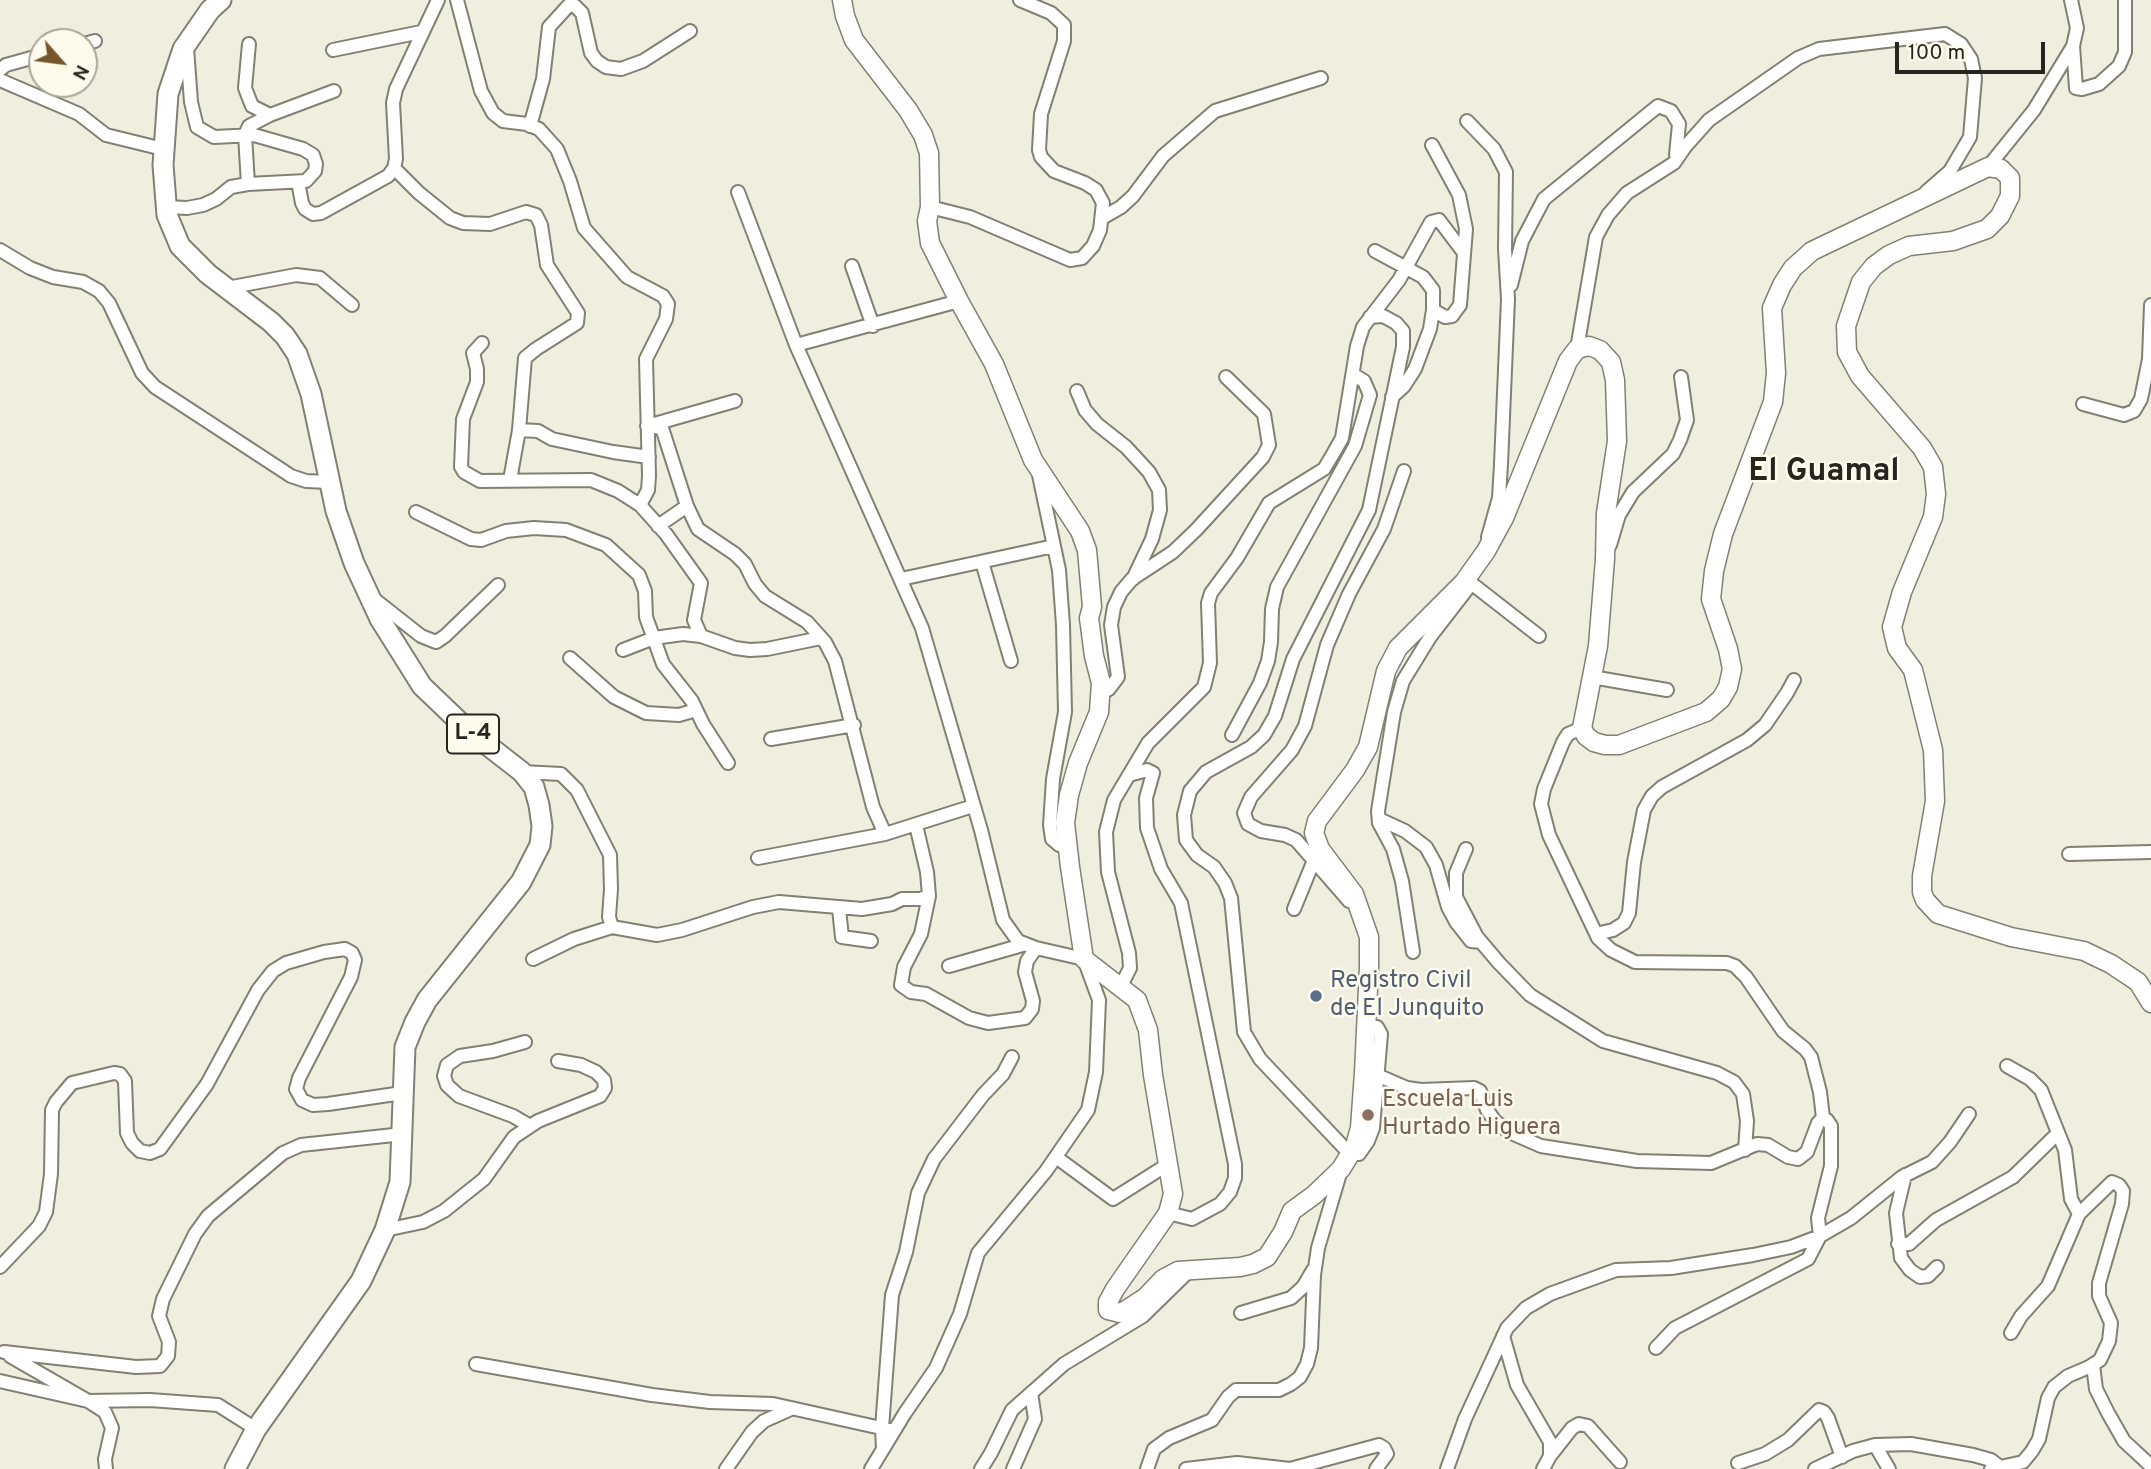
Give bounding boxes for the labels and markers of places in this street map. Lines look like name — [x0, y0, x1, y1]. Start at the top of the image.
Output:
place label: Registro Civil de El Junquito — [1330, 968, 1484, 1024]
marker: Registro Civil de El Junquito — [1308, 988, 1324, 1004]
place label: Escuela Luis Hurtado Higuera — [1382, 1087, 1561, 1143]
marker: Escuela Luis Hurtado Higuera — [1360, 1107, 1376, 1123]

